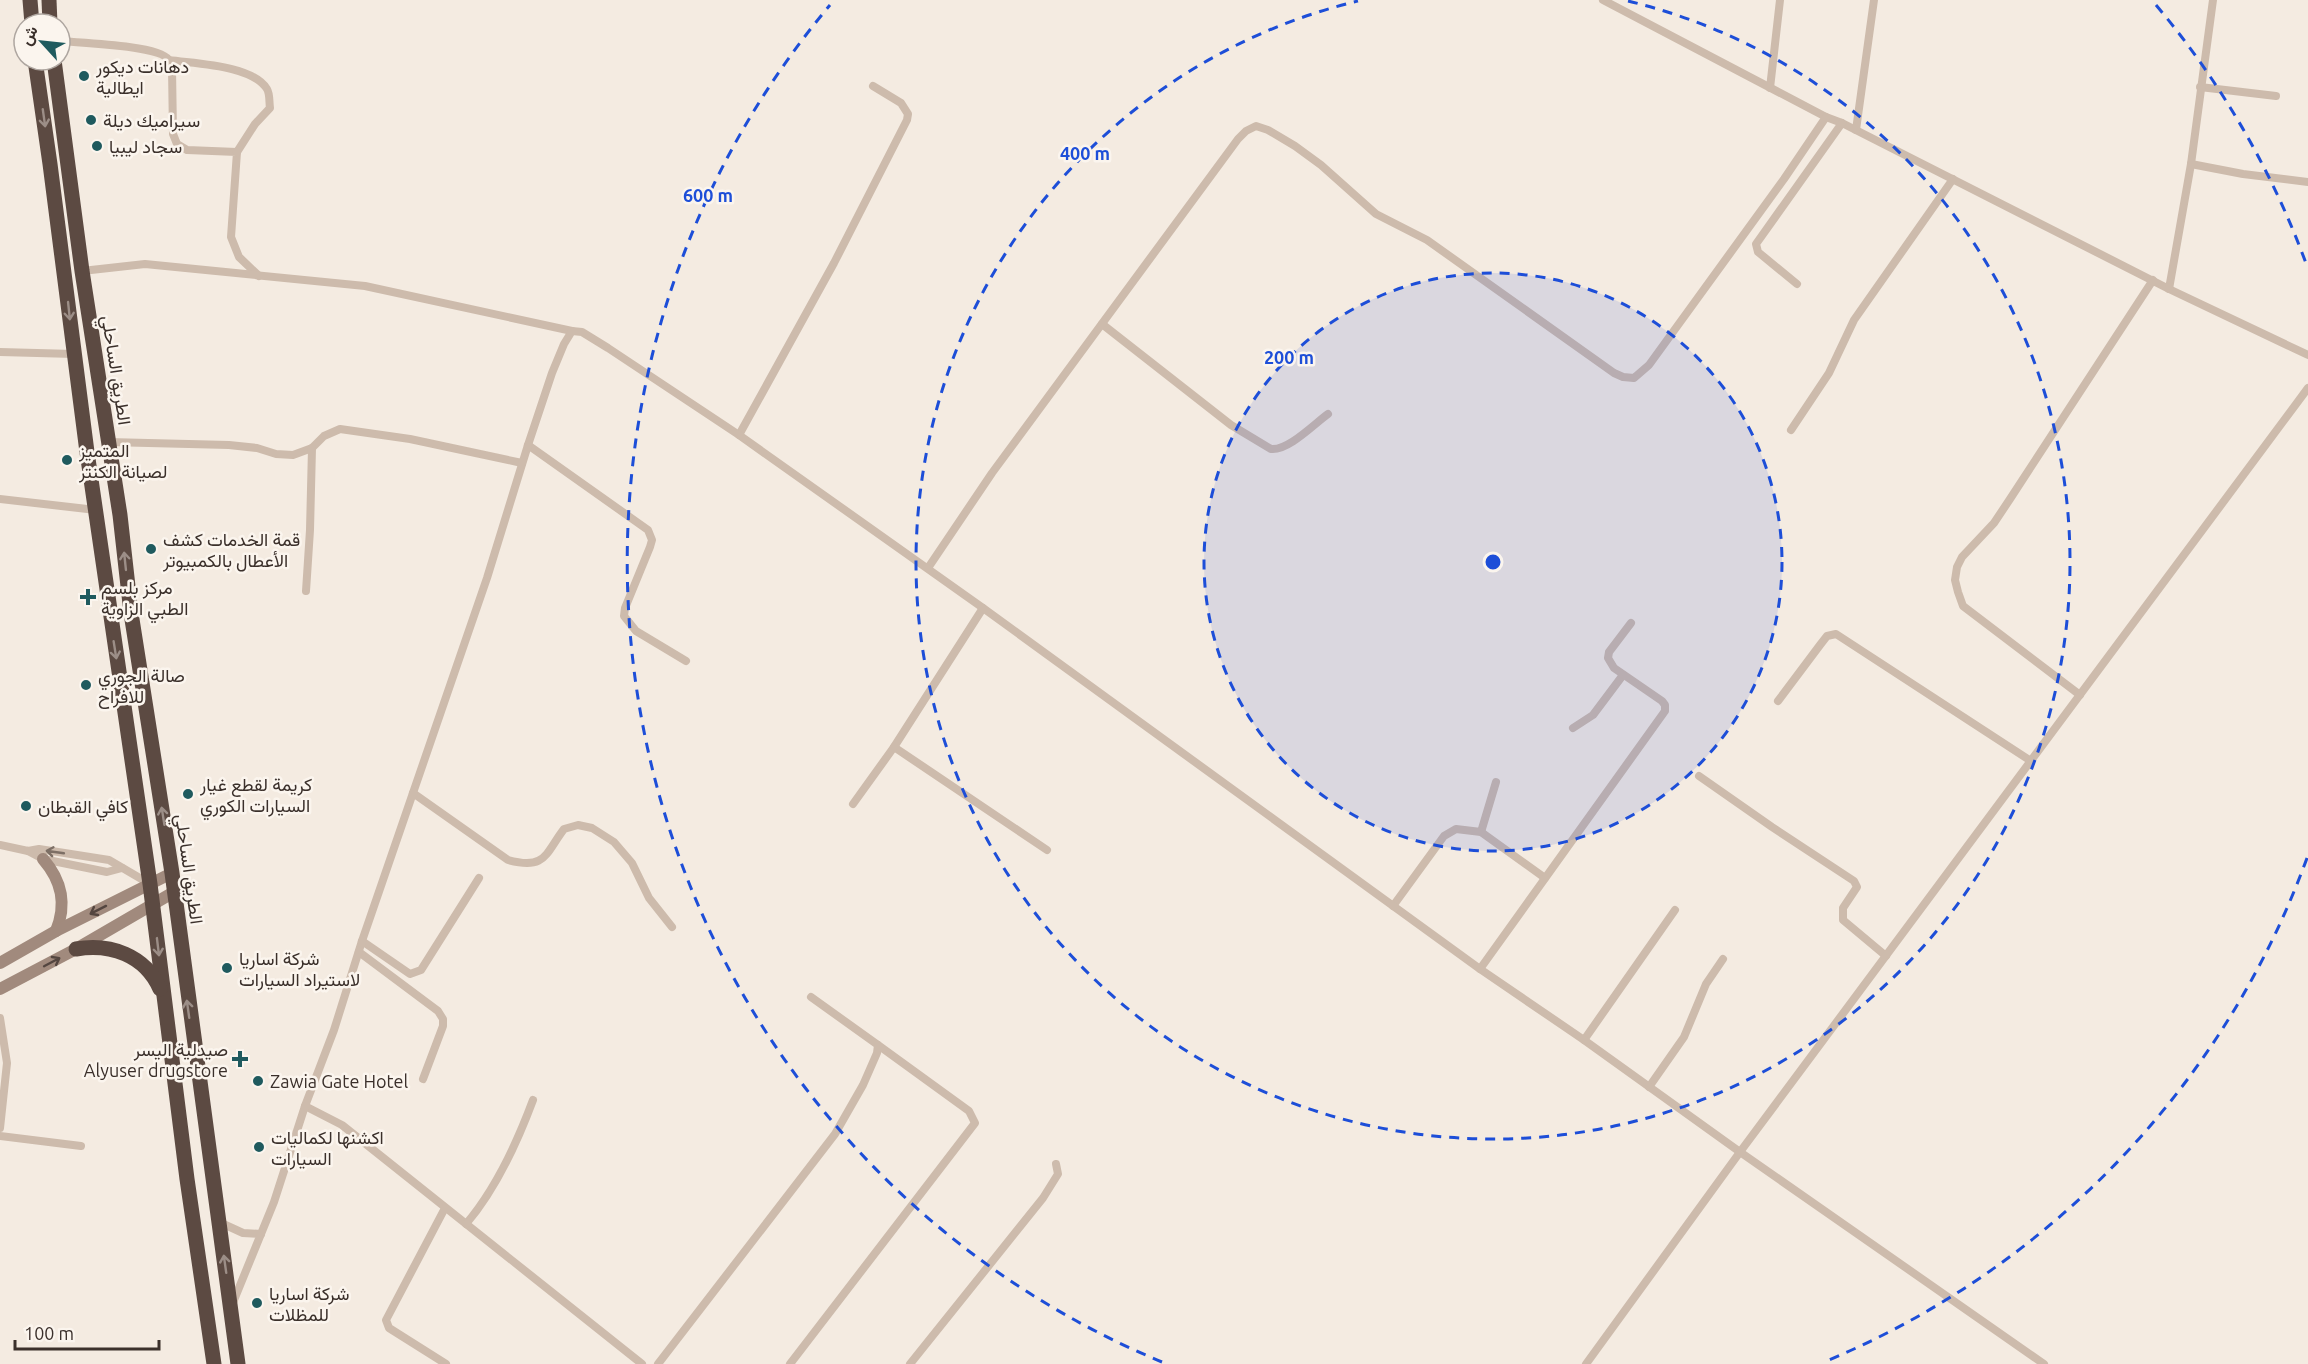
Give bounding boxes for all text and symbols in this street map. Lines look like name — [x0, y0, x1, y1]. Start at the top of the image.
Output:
north arrow — [12, 12, 72, 72]
text: ش — [16, 23, 42, 48]
place label: دهانات ديكور ايطالية — [95, 56, 189, 98]
marker: دهانات ديكور ايطالية — [77, 69, 91, 83]
one-way arrow — [38, 107, 49, 127]
place label: سيراميك ديلة — [103, 110, 200, 132]
marker: سيراميك ديلة — [84, 113, 98, 127]
place label: سجاد ليبيا — [109, 136, 182, 157]
marker: سجاد ليبيا — [90, 139, 104, 153]
text: 400 m — [1060, 143, 1110, 163]
text: 600 m — [683, 185, 733, 205]
one-way arrow — [64, 301, 75, 321]
street label: الطريق الساحلي — [93, 314, 136, 427]
text: 200 m — [1264, 347, 1314, 367]
place label: المتميز لصيانة الكنتر — [78, 440, 168, 483]
marker: المتميز لصيانة الكنتر — [60, 453, 74, 467]
place label: قمة الخدمات كشف الأعطال بالكمبيوتر — [162, 529, 300, 572]
marker: قمة الخدمات كشف الأعطال بالكمبيوتر — [144, 542, 158, 556]
one-way arrow — [119, 551, 130, 571]
centre of rings — [1483, 552, 1503, 572]
place label: مركز بلسم الطبي الزاوية — [101, 577, 188, 624]
marker: مركز بلسم الطبي الزاوية — [79, 588, 97, 606]
one-way arrow — [110, 640, 121, 659]
place label: صالة الجوري للافراح — [98, 665, 185, 709]
marker: صالة الجوري للافراح — [79, 678, 93, 692]
place label: كريمة لقطع غيار السيارات الكوري — [199, 774, 312, 821]
marker: كريمة لقطع غيار السيارات الكوري — [181, 787, 195, 801]
place label: كافي القبطان — [38, 796, 128, 822]
marker: كافي القبطان — [19, 799, 33, 813]
one-way arrow — [157, 806, 168, 826]
street label: الطريق الساحلي — [166, 813, 208, 926]
one-way arrow — [46, 846, 66, 857]
one-way arrow — [90, 904, 107, 916]
one-way arrow — [153, 936, 164, 956]
place label: شركة اساريا لاستيراد السيارات — [239, 948, 360, 991]
one-way arrow — [42, 956, 60, 967]
marker: شركة اساريا لاستيراد السيارات — [220, 961, 234, 975]
one-way arrow — [183, 1000, 194, 1019]
place label: صيدلية اليسر Alyuser drugstore — [84, 1039, 228, 1080]
marker: صيدلية اليسر Alyuser drugstore — [233, 1052, 247, 1066]
place label: Zawia Gate Hotel — [270, 1071, 408, 1091]
marker: Zawia Gate Hotel — [251, 1074, 265, 1088]
place label: اكشنها لكماليات السيارات — [271, 1127, 384, 1170]
marker: اكشنها لكماليات السيارات — [252, 1140, 266, 1154]
one-way arrow — [219, 1255, 230, 1275]
place label: شركة اساريا للمظلات — [269, 1283, 349, 1324]
marker: شركة اساريا للمظلات — [250, 1296, 264, 1310]
scale bar — [15, 1313, 159, 1351]
text: 100 m — [24, 1323, 74, 1343]

